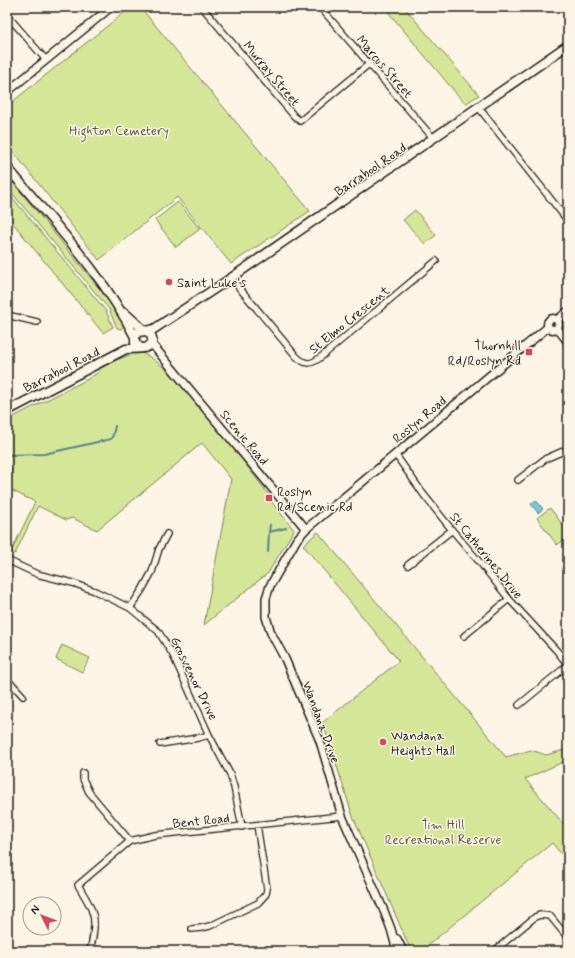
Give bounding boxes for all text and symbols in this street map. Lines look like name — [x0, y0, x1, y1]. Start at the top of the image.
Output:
street label: Marcus Street — [352, 32, 416, 102]
street label: Murray Street — [239, 38, 303, 110]
park label: Highton Cemetery — [69, 123, 169, 142]
street label: Barrabool Road — [331, 140, 410, 201]
place label: Saint Luke's — [177, 275, 246, 292]
marker: Saint Luke's — [164, 277, 174, 287]
street label: St Elmo Crescent — [306, 282, 394, 358]
place label: Thornhill Rd/Roslyn Rd — [448, 338, 521, 370]
street label: Barrabool Road — [21, 344, 103, 397]
marker: Thornhill Rd/Roslyn Rd — [524, 347, 534, 357]
street label: Roslyn Road — [389, 393, 450, 448]
street label: Scenic Road — [216, 407, 272, 469]
place label: Roslyn Rd/Scenic Rd — [277, 484, 352, 516]
marker: Roslyn Rd/Scenic Rd — [264, 493, 274, 503]
street label: St Catherines Drive — [446, 509, 526, 603]
street label: Grosvenor Drive — [166, 634, 221, 723]
street label: Wandana Drive — [298, 679, 343, 766]
place label: Wandana Heights Hall — [391, 728, 455, 760]
marker: Wandana Heights Hall — [378, 737, 388, 747]
street label: Bent Road — [172, 810, 231, 833]
park label: Tim Hill Recreational Reserve — [385, 817, 501, 849]
north arrow — [22, 896, 62, 936]
text: N — [28, 903, 43, 917]

